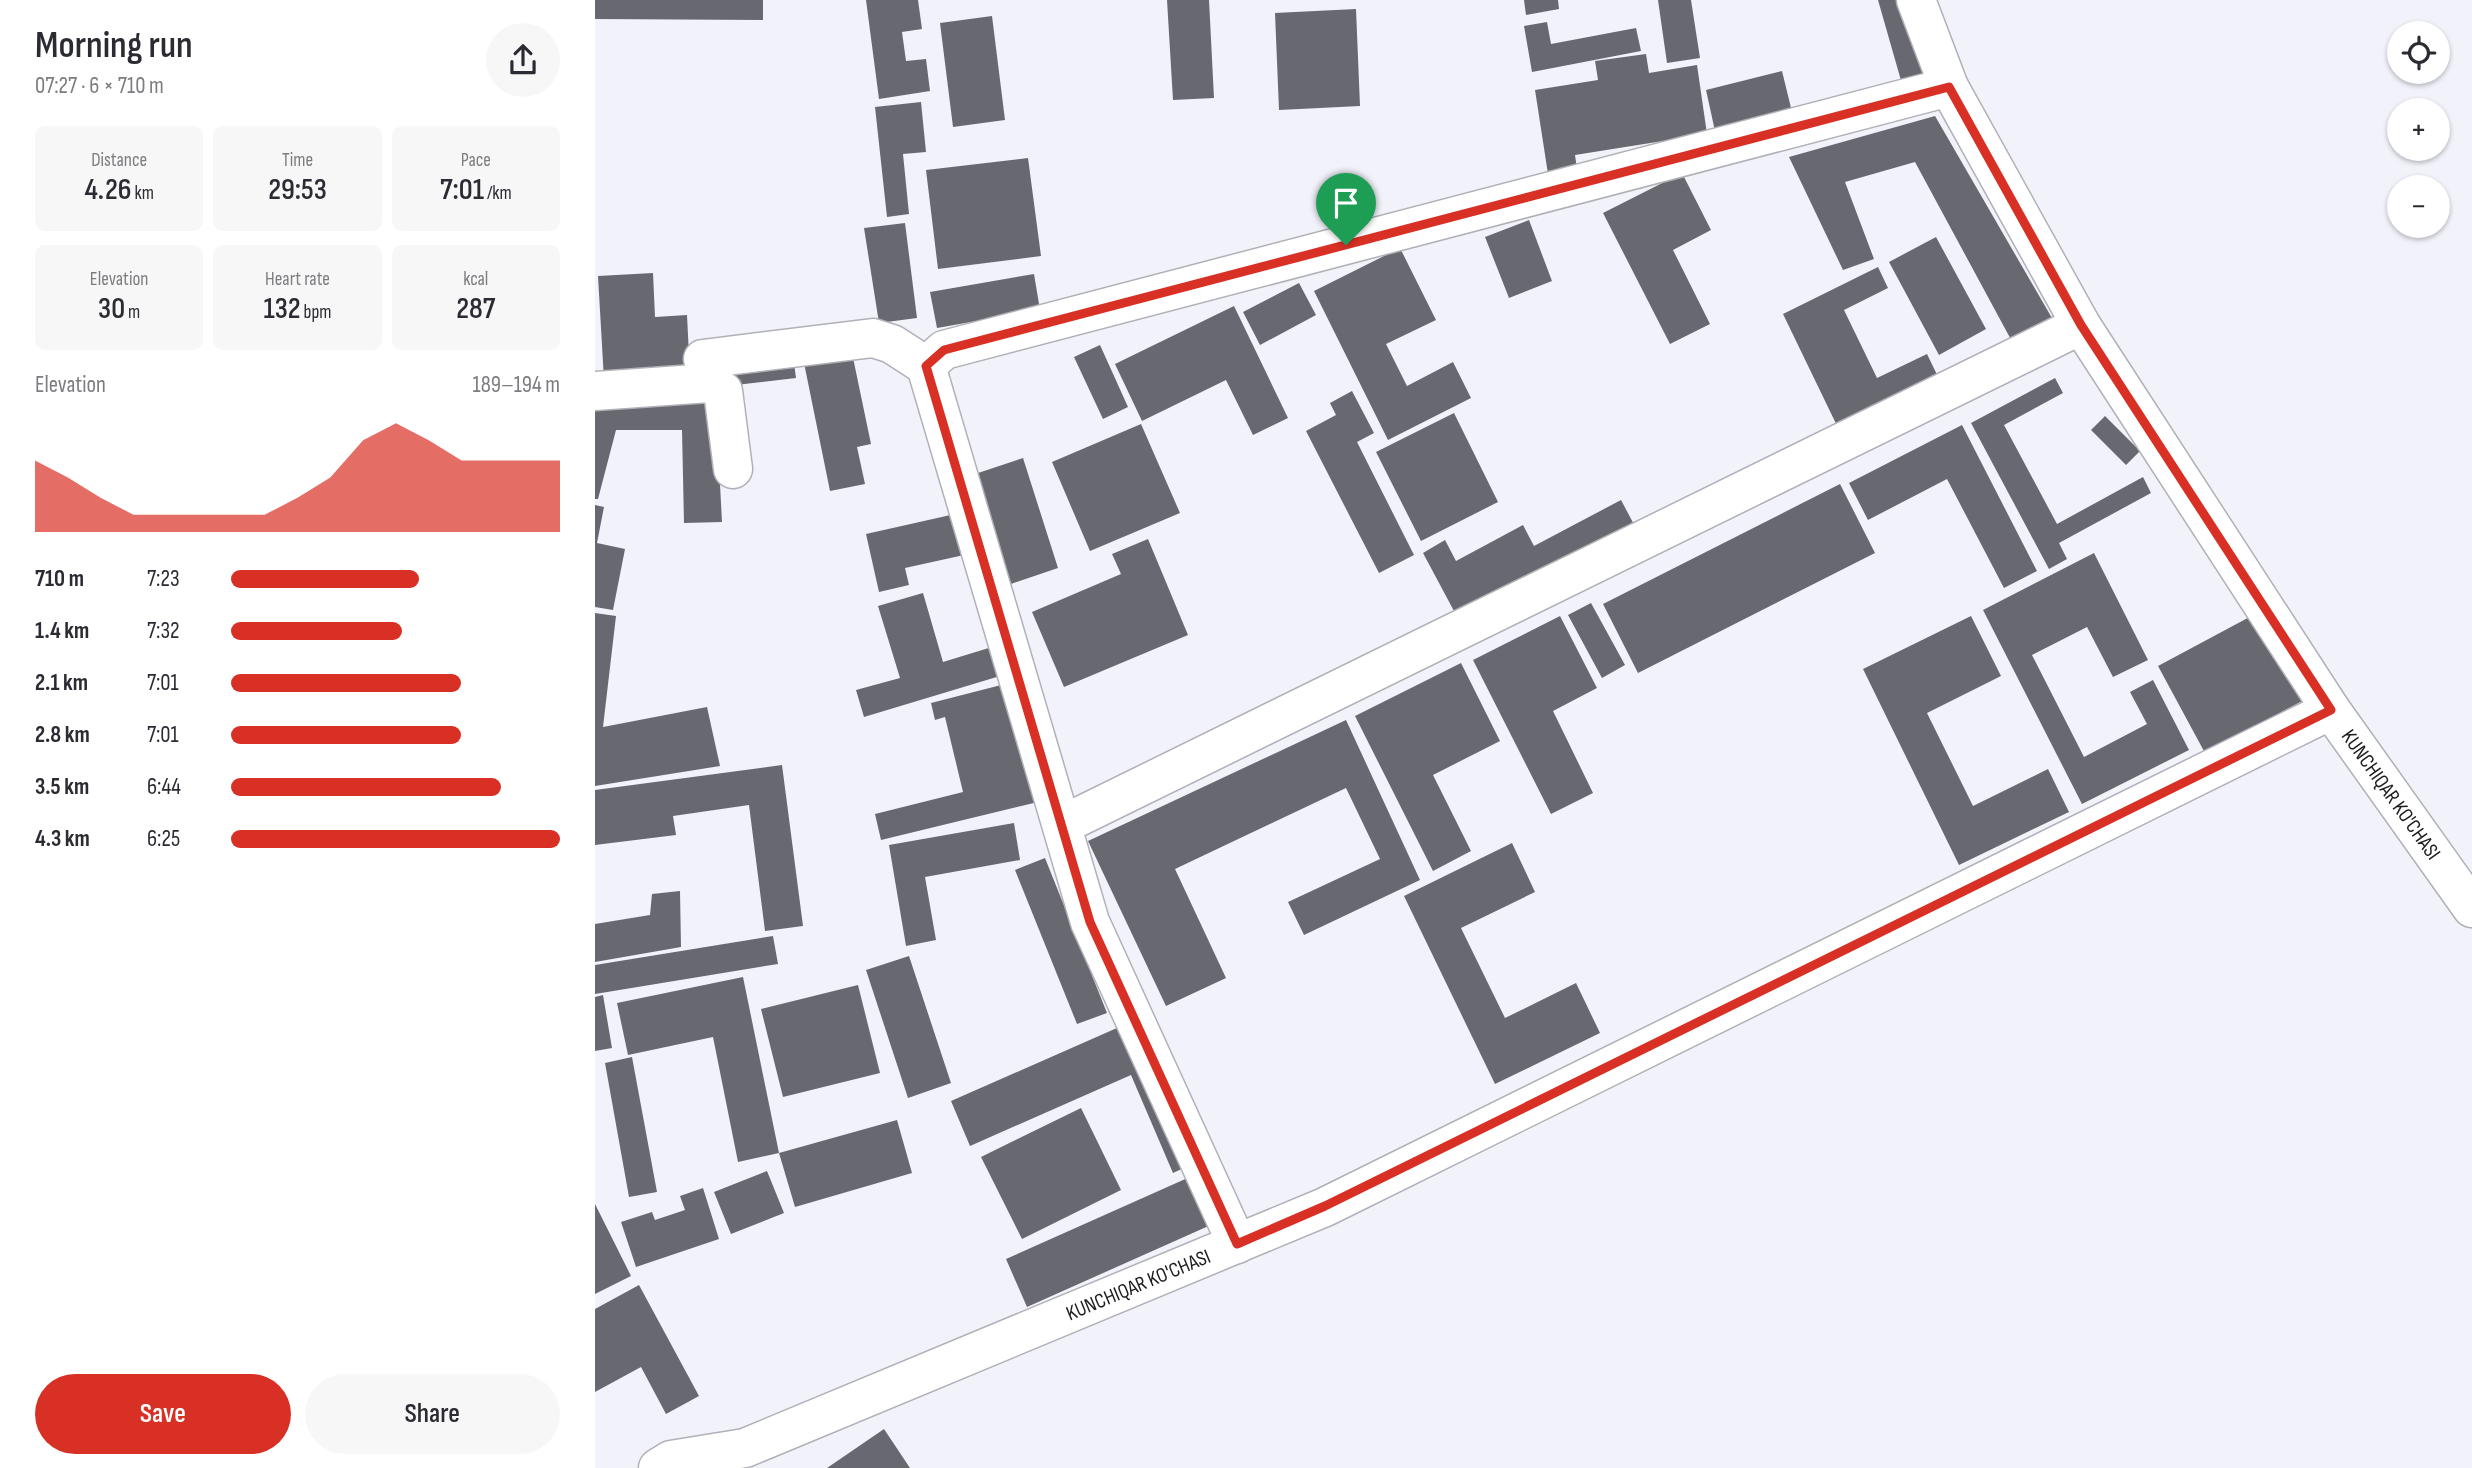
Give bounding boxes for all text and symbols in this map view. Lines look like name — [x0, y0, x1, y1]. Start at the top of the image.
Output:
map controls — [2387, 21, 2450, 238]
button: locate — [2387, 21, 2450, 84]
text: Morning run — [35, 23, 193, 68]
button: share — [486, 23, 560, 97]
text: 07:27 · 6 × 710 m — [35, 72, 164, 100]
button: + — [2387, 98, 2450, 161]
text: Distance — [91, 149, 147, 172]
text: Time — [282, 149, 313, 172]
text: Pace — [461, 149, 491, 172]
text: 4.26 — [84, 172, 131, 208]
text: 29:53 — [268, 172, 327, 208]
text: 7:01 — [440, 172, 484, 208]
pin — [1316, 173, 1376, 245]
button: − — [2387, 175, 2450, 238]
text: km — [131, 182, 154, 205]
text: /km — [484, 182, 512, 205]
icon: arrive — [1327, 184, 1365, 222]
text: Elevation — [90, 268, 148, 291]
text: Heart rate — [265, 268, 330, 291]
text: kcal — [463, 268, 488, 291]
text: 30 — [98, 291, 125, 327]
text: 132 — [263, 291, 301, 327]
text: 287 — [456, 291, 495, 327]
text: m — [125, 301, 140, 324]
text: bpm — [301, 301, 332, 324]
text: Elevation — [35, 371, 106, 399]
text: 189–194 m — [473, 371, 560, 399]
text: 710 m — [35, 565, 84, 593]
text: 7:23 — [147, 565, 180, 593]
text: 1.4 km — [35, 617, 89, 645]
text: 7:32 — [147, 617, 180, 645]
text: 2.1 km — [35, 669, 88, 697]
text: 7:01 — [147, 669, 179, 697]
text: 2.8 km — [35, 721, 90, 749]
text: 7:01 — [147, 721, 179, 749]
street label: KUNCHIQAR KO'CHASI — [2336, 724, 2446, 864]
text: 3.5 km — [35, 773, 89, 801]
text: 6:44 — [147, 773, 181, 801]
text: 4.3 km — [35, 825, 90, 853]
text: 6:25 — [147, 825, 180, 853]
street label: KUNCHIQAR KO'CHASI — [1062, 1244, 1214, 1326]
button: Save — [35, 1374, 291, 1454]
button: Share — [305, 1374, 560, 1454]

